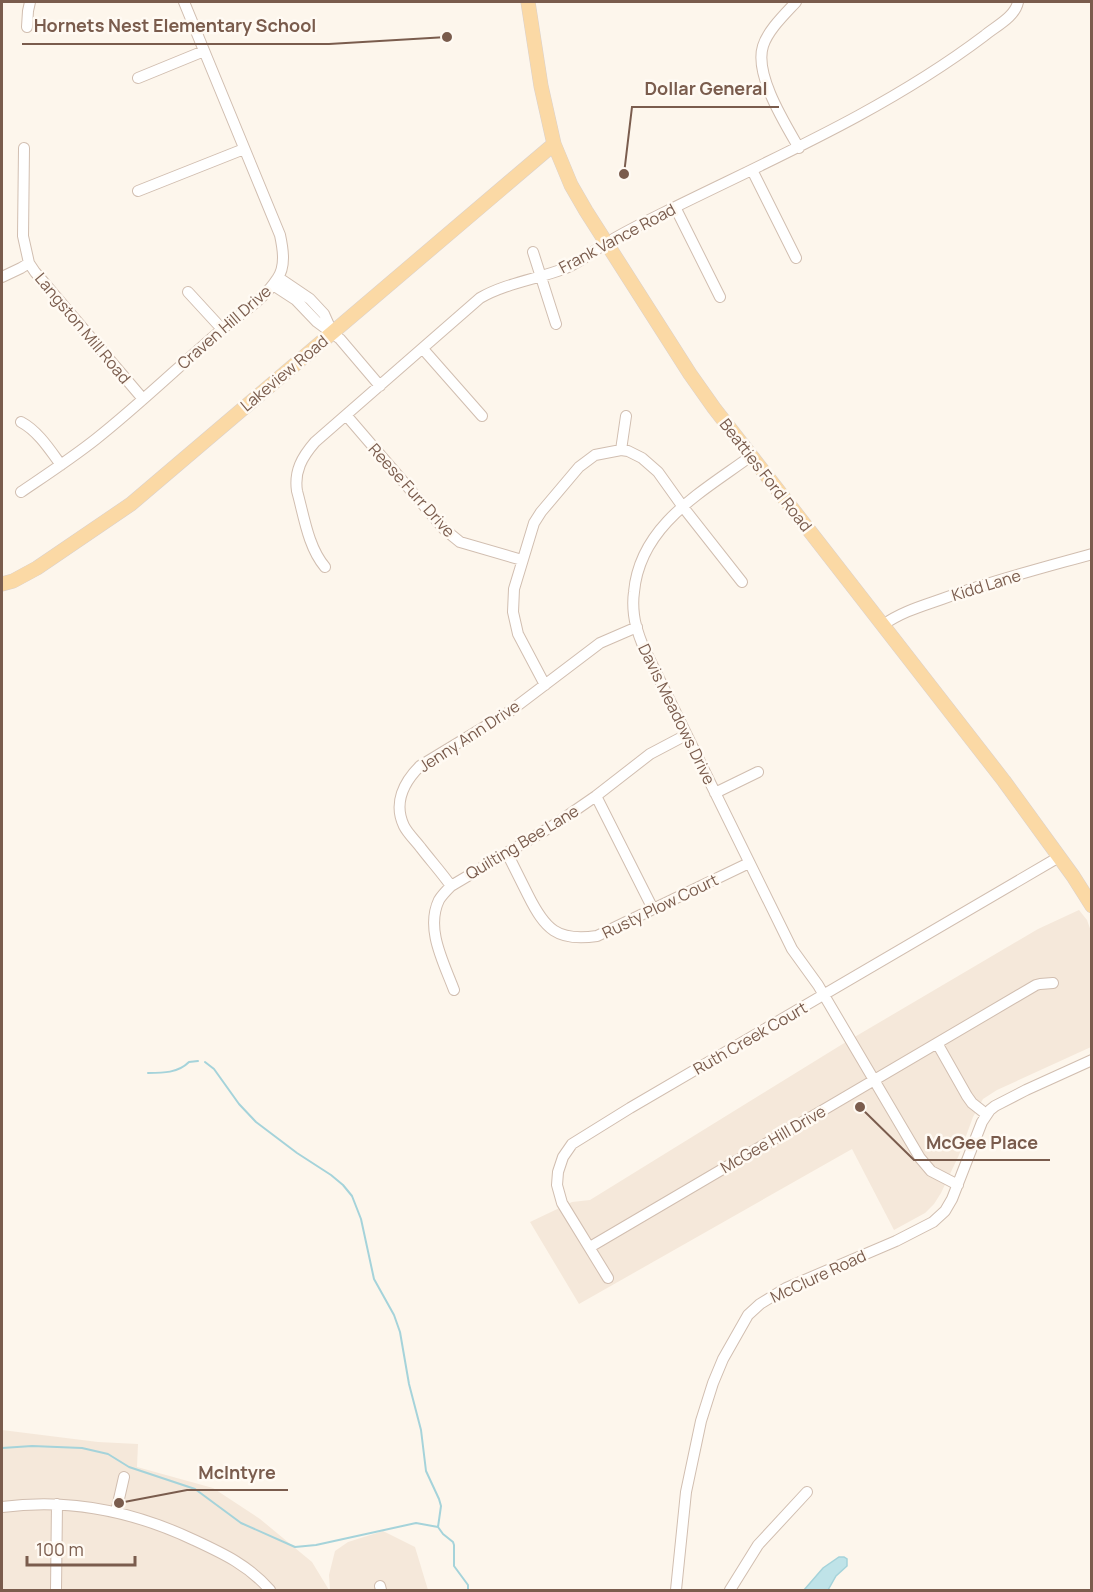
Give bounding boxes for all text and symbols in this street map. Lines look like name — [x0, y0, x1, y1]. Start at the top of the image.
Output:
callout: Hornets Nest Elementary School — [22, 8, 329, 44]
text: Hornets Nest Elementary School — [34, 13, 316, 37]
callout: Dollar General — [632, 71, 779, 107]
text: Dollar General — [644, 76, 768, 100]
street label: Frank Vance Road — [555, 198, 679, 278]
street label: Langston Mill Road — [30, 268, 136, 388]
street label: Craven Hill Drive — [172, 280, 276, 374]
street label: Lakeview Road — [235, 330, 333, 416]
street label: Beatties Ford Road — [715, 414, 817, 536]
street label: Reese Furr Drive — [364, 438, 460, 542]
street label: Kidd Lane — [949, 564, 1023, 606]
street label: Davis Meadows Drive — [633, 640, 721, 788]
street label: Jenny Ann Drive — [414, 695, 524, 777]
street label: Quilting Bee Lane — [461, 799, 583, 885]
street label: Rusty Plow Court — [598, 868, 722, 944]
street label: Ruth Creek Court — [689, 996, 811, 1080]
street label: McGee Hill Drive — [716, 1100, 830, 1178]
callout: McGee Place — [914, 1124, 1050, 1160]
text: McGee Place — [926, 1130, 1038, 1154]
street label: McClure Road — [767, 1244, 869, 1308]
callout: McIntyre — [187, 1454, 288, 1490]
text: McIntyre — [198, 1460, 276, 1484]
scale bar — [27, 1529, 135, 1567]
text: 100 m — [36, 1537, 84, 1561]

